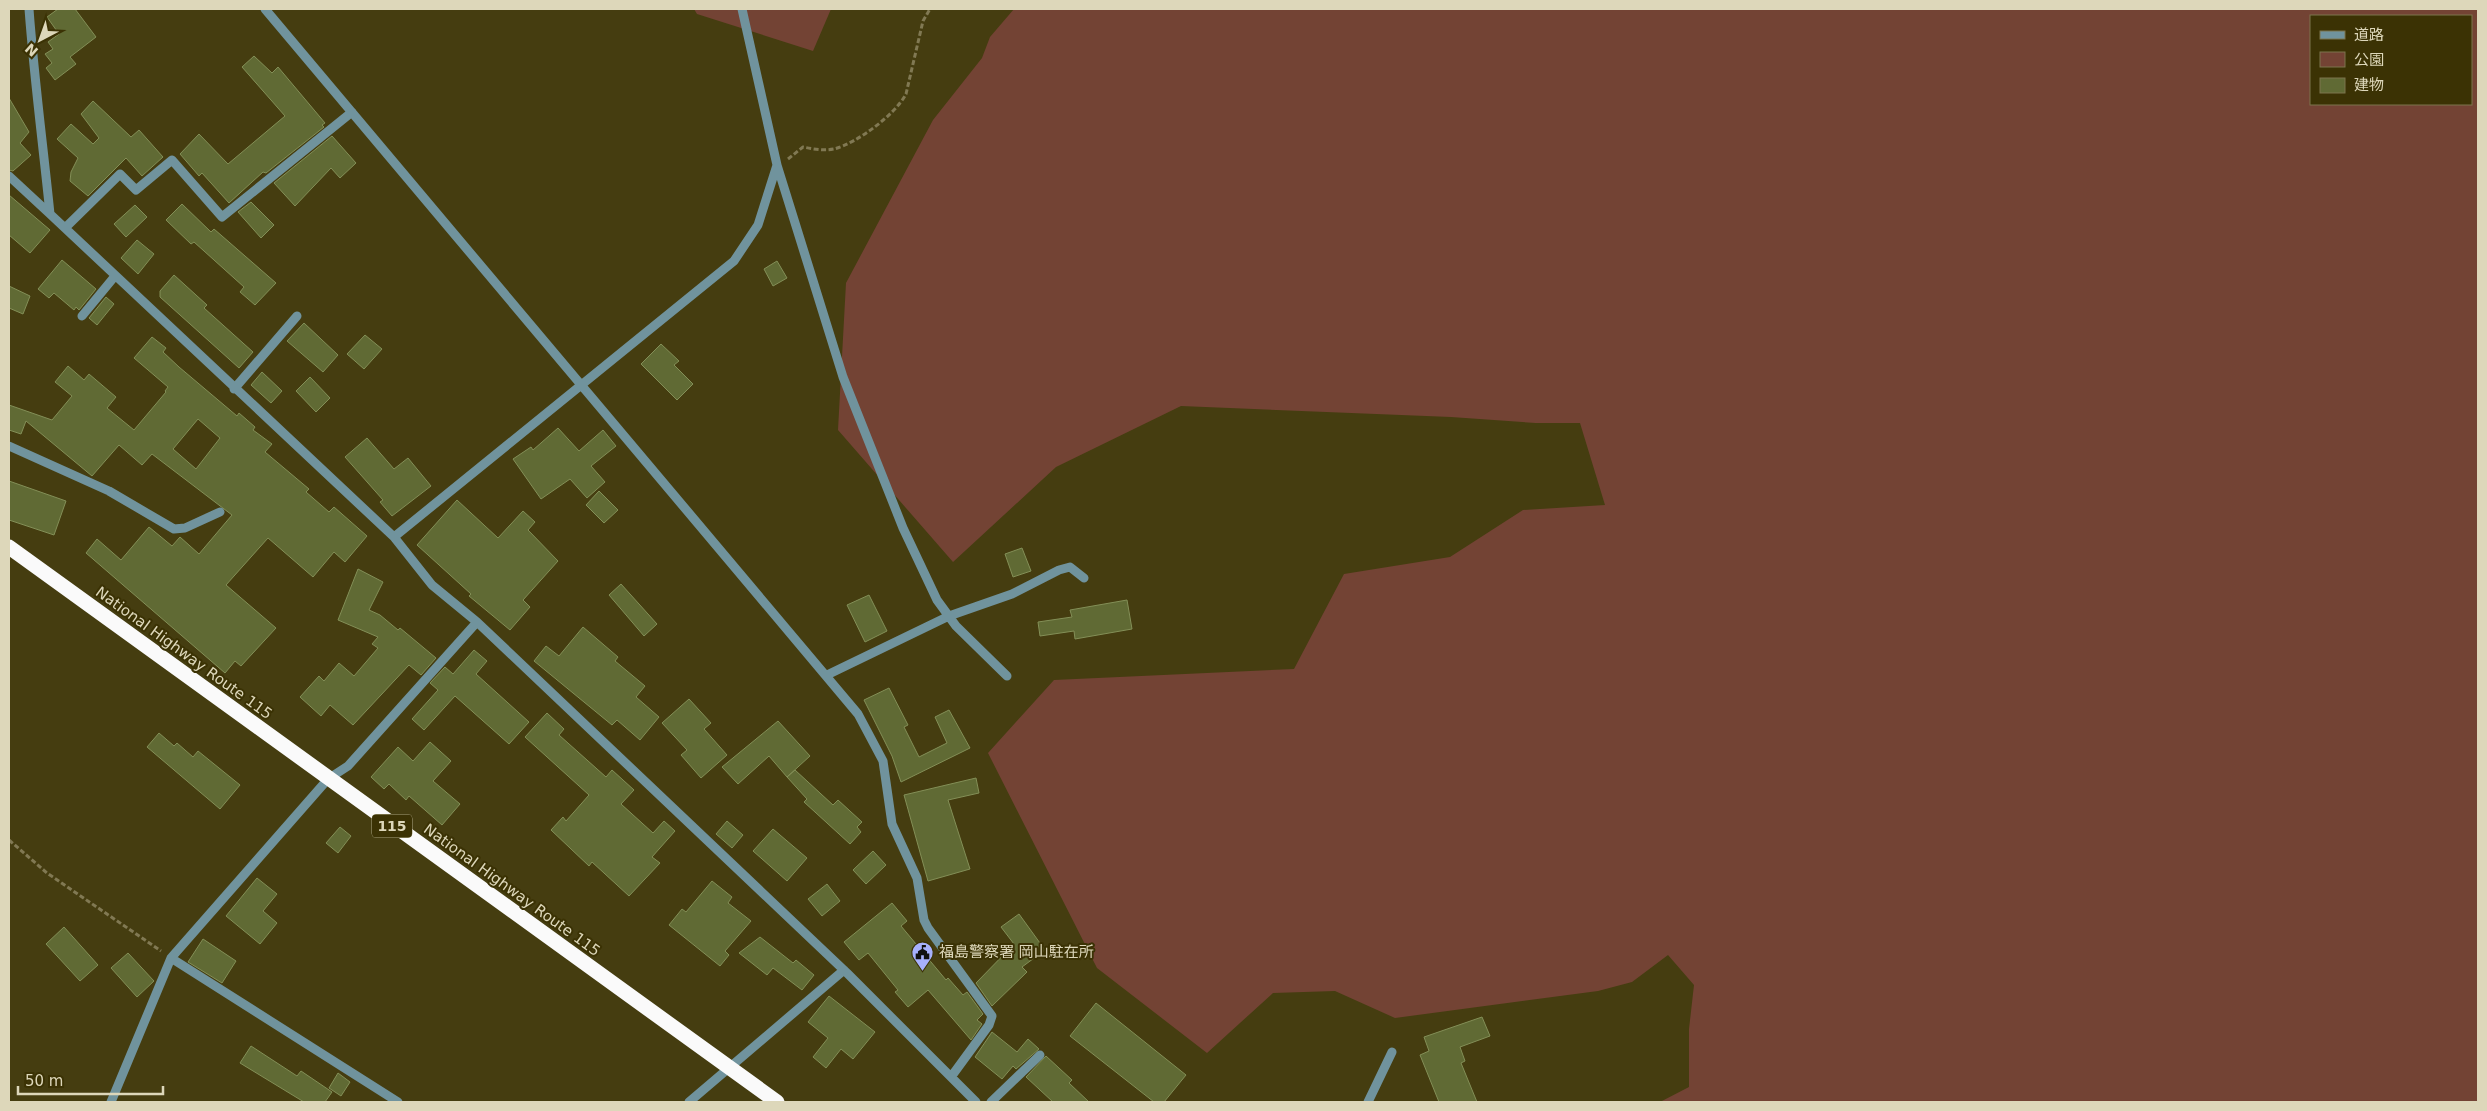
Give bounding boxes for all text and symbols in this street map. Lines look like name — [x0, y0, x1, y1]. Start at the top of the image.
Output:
north arrow — [15, 15, 65, 65]
legend — [2310, 15, 2472, 105]
text: 道路 — [2354, 26, 2384, 44]
text: N — [22, 40, 41, 60]
text: 公園 — [2354, 51, 2384, 69]
text: 建物 — [2354, 76, 2384, 94]
street label: National Highway Route 115 — [92, 583, 276, 723]
road number: 115 — [372, 814, 412, 838]
street label: National Highway Route 115 — [420, 820, 604, 960]
public building icon: 福島警察署 岡山駐在所 — [911, 940, 935, 971]
place label: 福島警察署 岡山駐在所 — [939, 943, 1094, 961]
scale bar — [18, 1064, 162, 1096]
text: 50 m — [25, 1072, 63, 1090]

